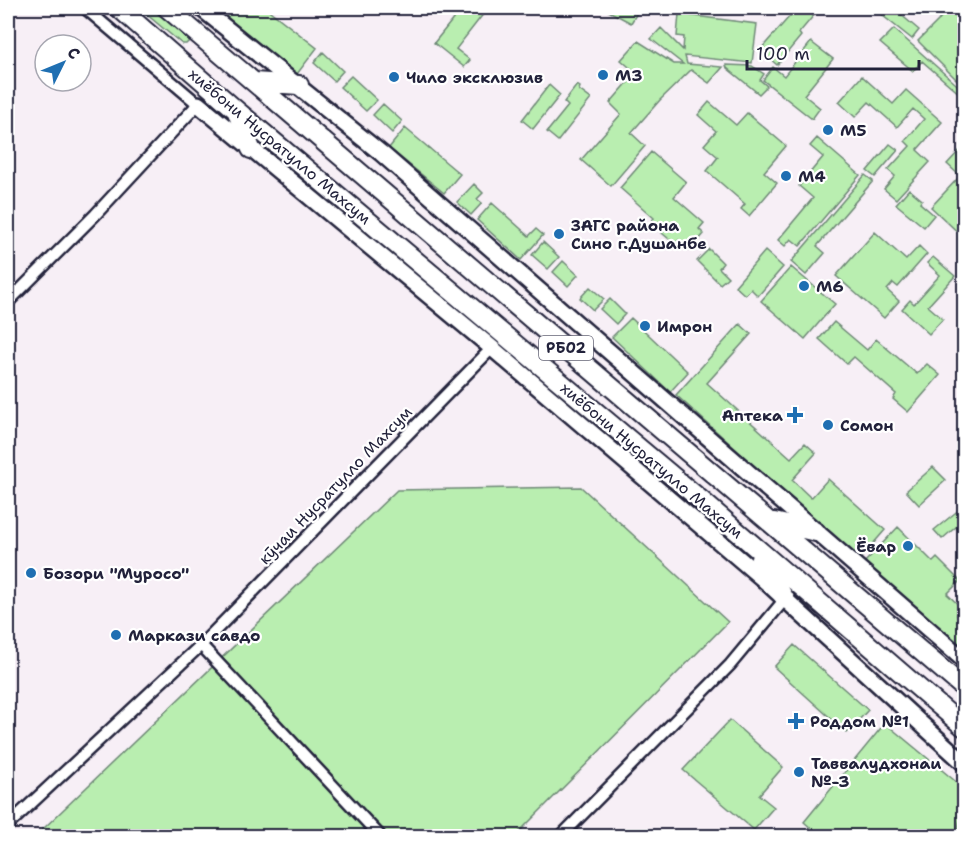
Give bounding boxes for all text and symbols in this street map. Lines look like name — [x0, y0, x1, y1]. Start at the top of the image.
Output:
north arrow — [33, 33, 93, 93]
scale bar — [747, 33, 920, 71]
text: С — [63, 42, 85, 64]
text: 100 m — [756, 42, 810, 66]
street label: хиёбони Нусратулло Махсум — [184, 64, 375, 229]
place label: М3 — [615, 65, 643, 86]
place label: Чило эксклюзив — [406, 67, 543, 88]
marker: М3 — [596, 68, 610, 82]
marker: Чило эксклюзив — [387, 70, 401, 84]
place label: М5 — [840, 120, 867, 141]
marker: М5 — [821, 123, 835, 137]
place label: М4 — [798, 166, 826, 187]
marker: М4 — [779, 169, 793, 183]
place label: ЗАГС района Сино г.Душанбе — [571, 215, 707, 254]
marker: ЗАГС района Сино г.Душанбе — [552, 227, 566, 241]
place label: М6 — [816, 276, 844, 297]
marker: М6 — [797, 279, 811, 293]
place label: Имрон — [657, 316, 712, 337]
marker: Имрон — [638, 319, 652, 333]
road number: РБ02 — [539, 336, 593, 360]
street label: хиёбони Нусратулло Махсум — [556, 378, 747, 543]
street label: кӯчаи Нусратулло Махсум — [254, 402, 417, 569]
place label: Аптека — [722, 405, 783, 426]
marker: Аптека — [788, 408, 802, 422]
place label: Сомон — [840, 415, 894, 436]
marker: Сомон — [821, 418, 835, 432]
place label: Ёвар — [856, 536, 896, 557]
marker: Ёвар — [901, 539, 915, 553]
place label: Бозори "Муросо" — [43, 563, 189, 584]
marker: Бозори "Муросо" — [24, 566, 38, 580]
place label: Маркази савдо — [128, 625, 260, 646]
marker: Маркази савдо — [109, 628, 123, 642]
place label: Роддом №1 — [810, 711, 909, 732]
marker: Роддом №1 — [787, 712, 805, 730]
place label: Таввалудхонаи №-3 — [811, 753, 941, 792]
marker: Таввалудхонаи №-3 — [792, 765, 806, 779]

